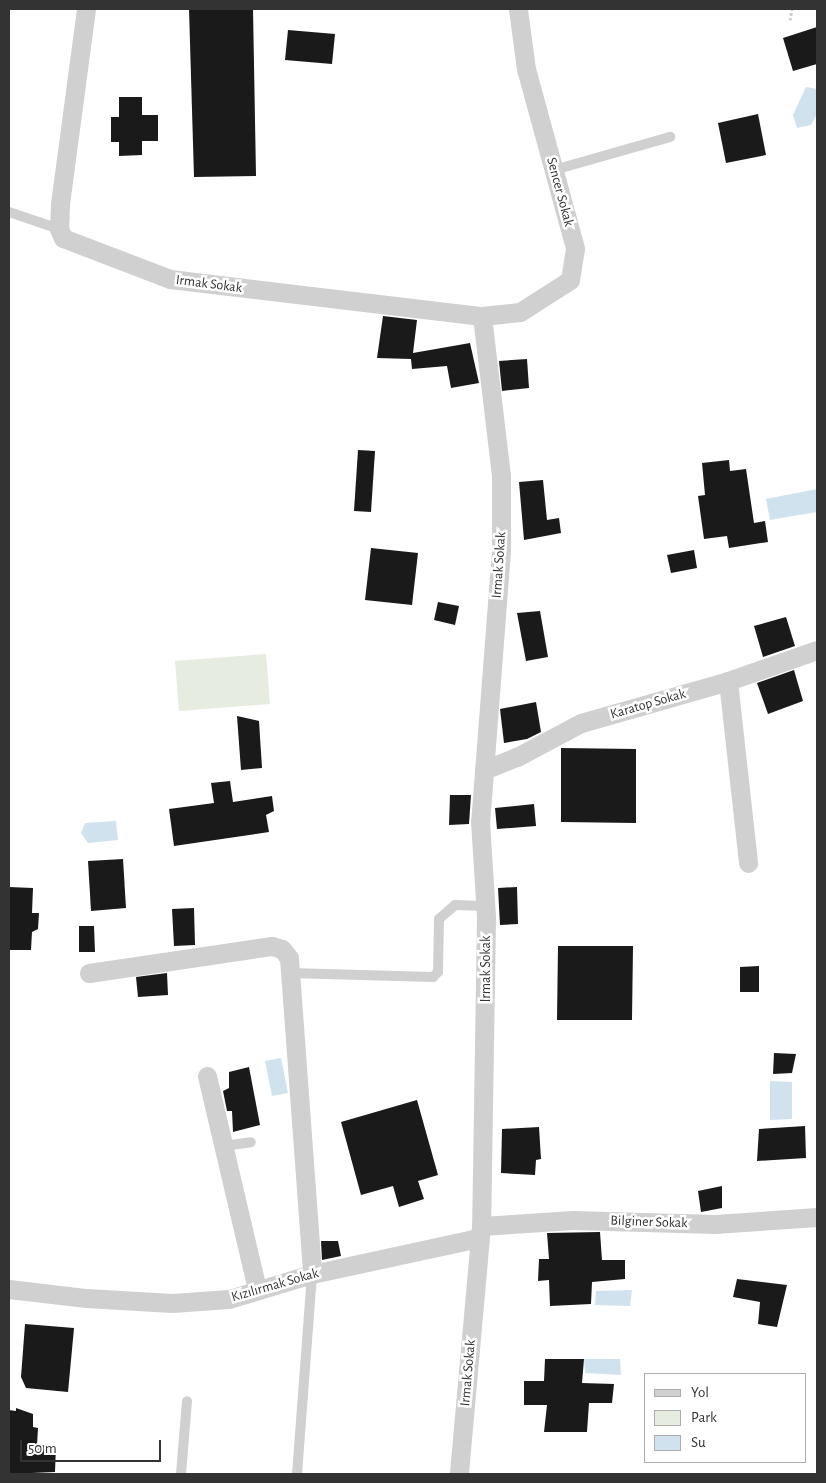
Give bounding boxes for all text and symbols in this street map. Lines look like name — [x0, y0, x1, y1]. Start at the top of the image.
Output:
street label: Sencer Sokak — [543, 156, 577, 228]
street label: Irmak Sokak — [175, 272, 243, 296]
street label: Irmak Sokak — [488, 531, 510, 599]
street label: Karatop Sokak — [608, 685, 688, 723]
street label: Irmak Sokak — [478, 936, 494, 1002]
street label: Bilginer Sokak — [610, 1212, 688, 1232]
street label: Kızılırmak Sokak — [229, 1265, 321, 1305]
street label: Irmak Sokak — [457, 1339, 479, 1407]
legend — [644, 1373, 806, 1463]
text: Yol — [691, 1385, 709, 1400]
text: Park — [691, 1410, 717, 1425]
scale bar — [22, 1430, 164, 1462]
text: Su — [691, 1435, 706, 1450]
text: 50 m — [28, 1441, 57, 1456]

